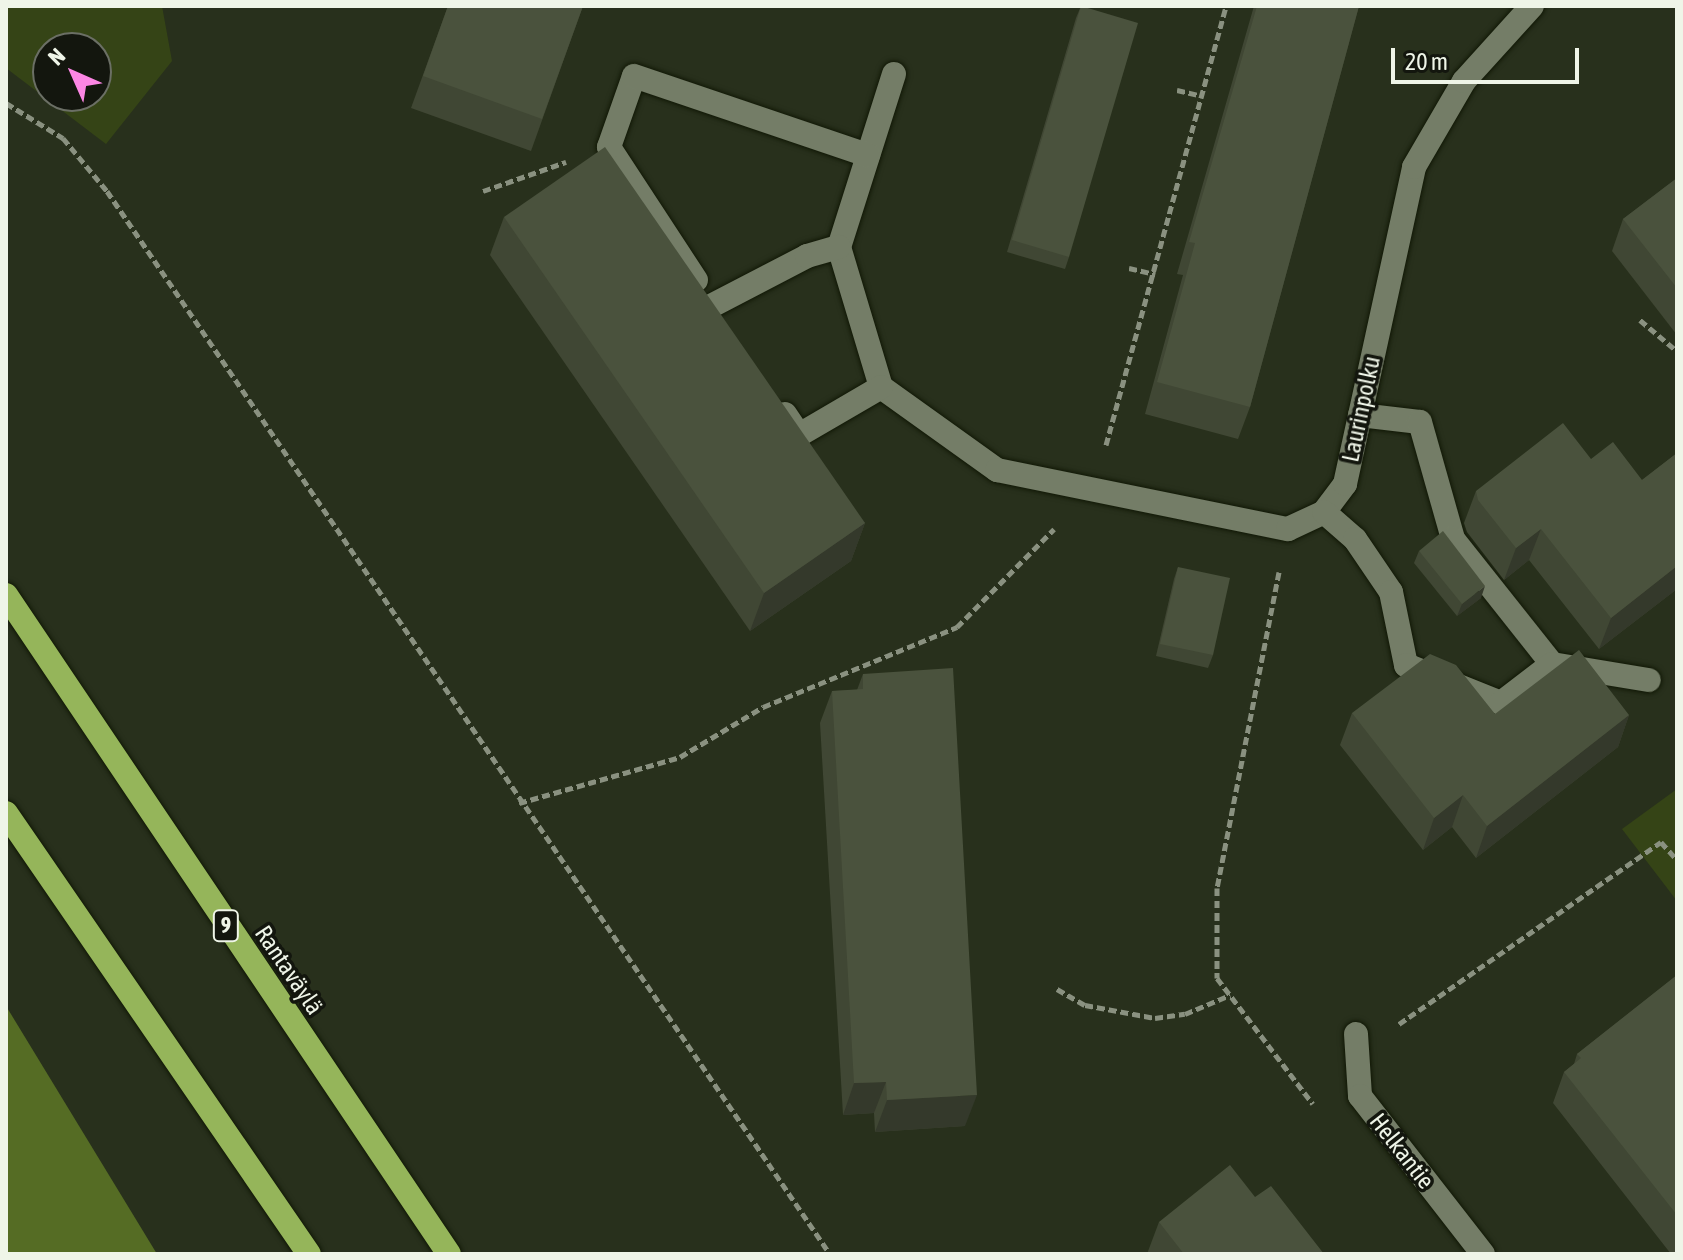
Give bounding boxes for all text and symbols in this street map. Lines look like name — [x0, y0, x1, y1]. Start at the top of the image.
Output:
north arrow — [32, 32, 112, 112]
scale bar — [1395, 32, 1583, 82]
text: N — [43, 43, 70, 70]
text: 20 m — [1405, 48, 1448, 75]
street label: Laurinpolku — [1336, 353, 1386, 465]
road number: 9 — [212, 908, 240, 944]
street label: Rantaväylä — [249, 920, 329, 1020]
street label: Helkantie — [1364, 1108, 1440, 1194]

